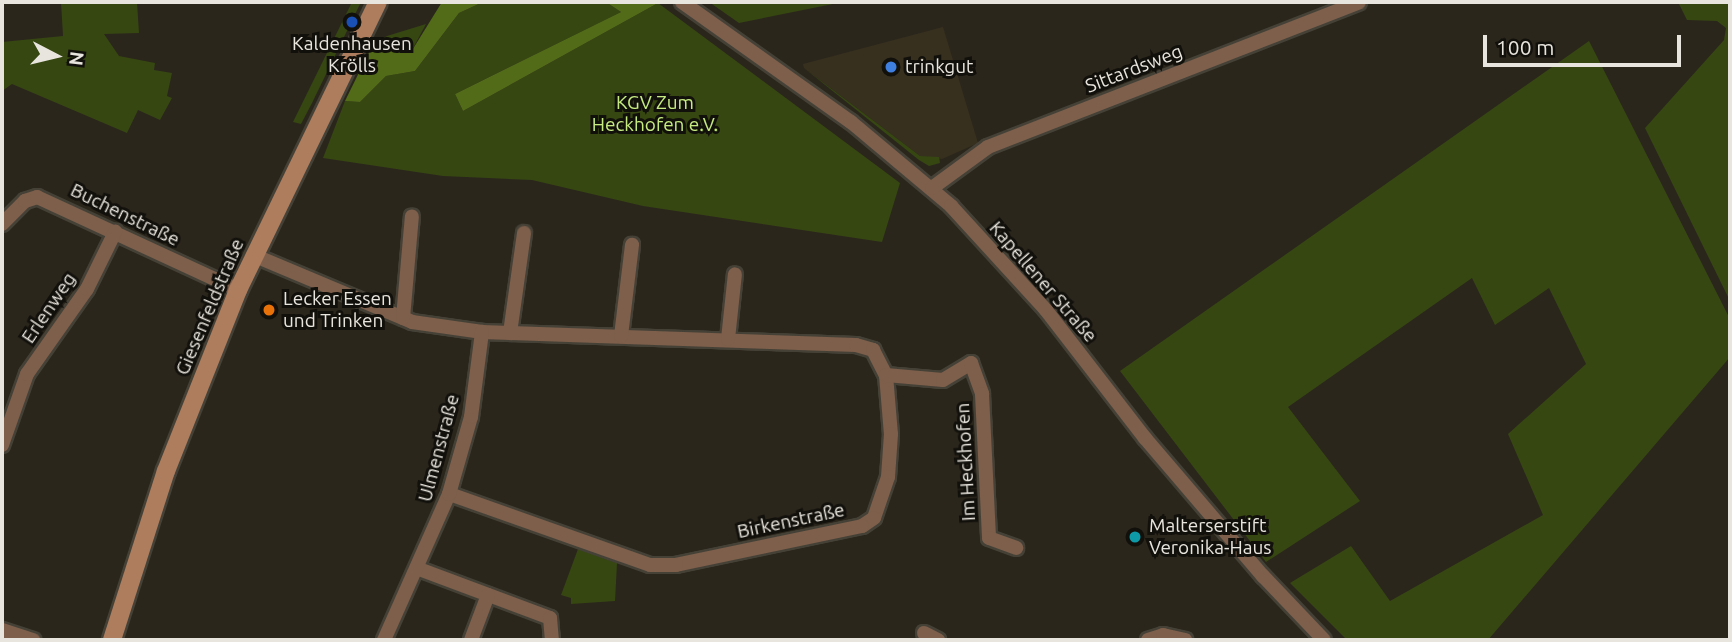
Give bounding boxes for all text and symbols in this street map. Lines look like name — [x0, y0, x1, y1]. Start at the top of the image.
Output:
marker: Kaldenhausen Krölls — [344, 14, 360, 30]
north arrow — [21, 21, 91, 91]
scale bar — [1487, 21, 1685, 65]
place label: Kaldenhausen Krölls — [292, 33, 412, 77]
text: 100 m — [1496, 35, 1554, 59]
street label: Sittardsweg — [1082, 40, 1186, 98]
text: N — [65, 50, 89, 67]
place label: trinkgut — [905, 56, 974, 78]
marker: trinkgut — [883, 59, 899, 75]
park label: KGV Zum Heckhofen e.V. — [592, 92, 718, 136]
street label: Buchenstraße — [67, 179, 183, 251]
street label: Kapellener Straße — [984, 217, 1102, 347]
street label: Giesenfeldstraße — [171, 235, 249, 379]
street label: Erlenweg — [17, 268, 81, 348]
place label: Lecker Essen und Trinken — [283, 288, 392, 332]
marker: Lecker Essen und Trinken — [261, 302, 277, 318]
street label: Ulmenstraße — [414, 392, 464, 504]
street label: Im Heckhofen — [952, 402, 980, 522]
street label: Birkenstraße — [735, 499, 847, 543]
place label: Malterserstift Veronika-Haus — [1149, 515, 1272, 559]
marker: Malterserstift Veronika-Haus — [1127, 529, 1143, 545]

